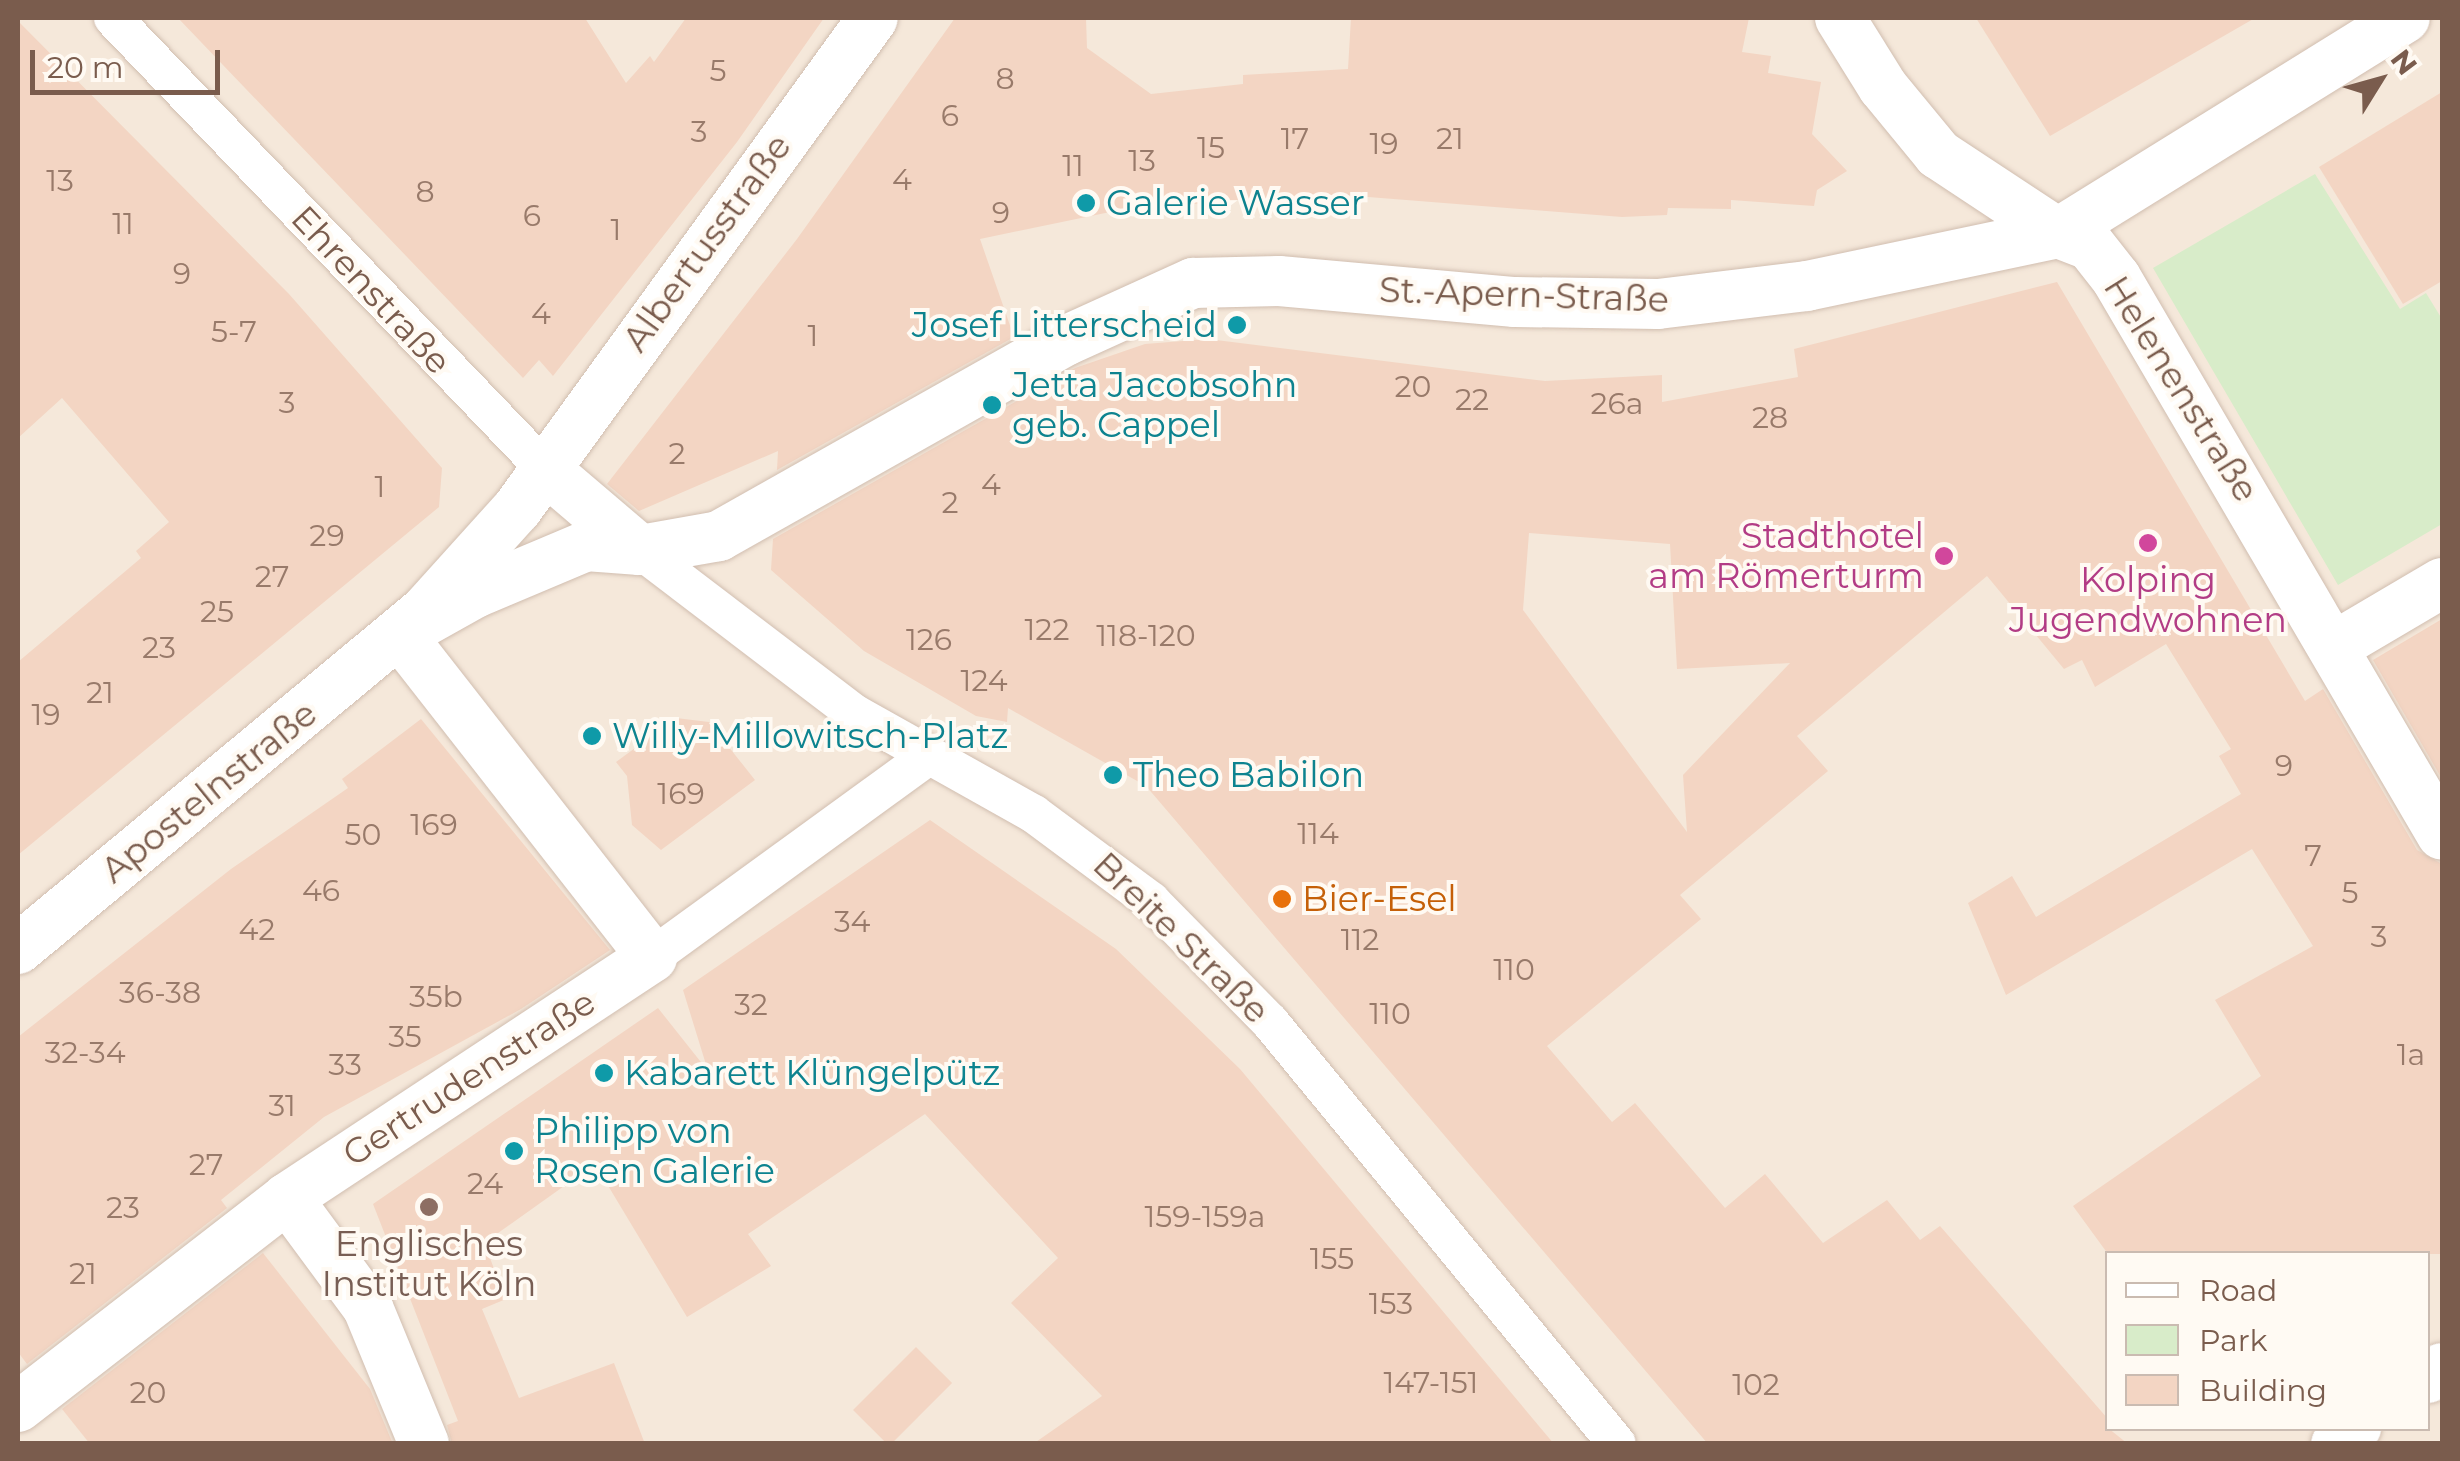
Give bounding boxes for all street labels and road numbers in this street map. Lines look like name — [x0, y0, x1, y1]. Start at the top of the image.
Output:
street label: Albertusstraße — [614, 126, 800, 360]
street label: Ehrenstraße — [282, 197, 460, 383]
street label: St.-Apern-Straße — [1378, 269, 1670, 321]
street label: Helenenstraße — [2095, 269, 2267, 509]
street label: Apostelnstraße — [93, 692, 325, 892]
street label: Breite Straße — [1085, 844, 1277, 1032]
street label: Gertrudenstraße — [335, 981, 603, 1175]

